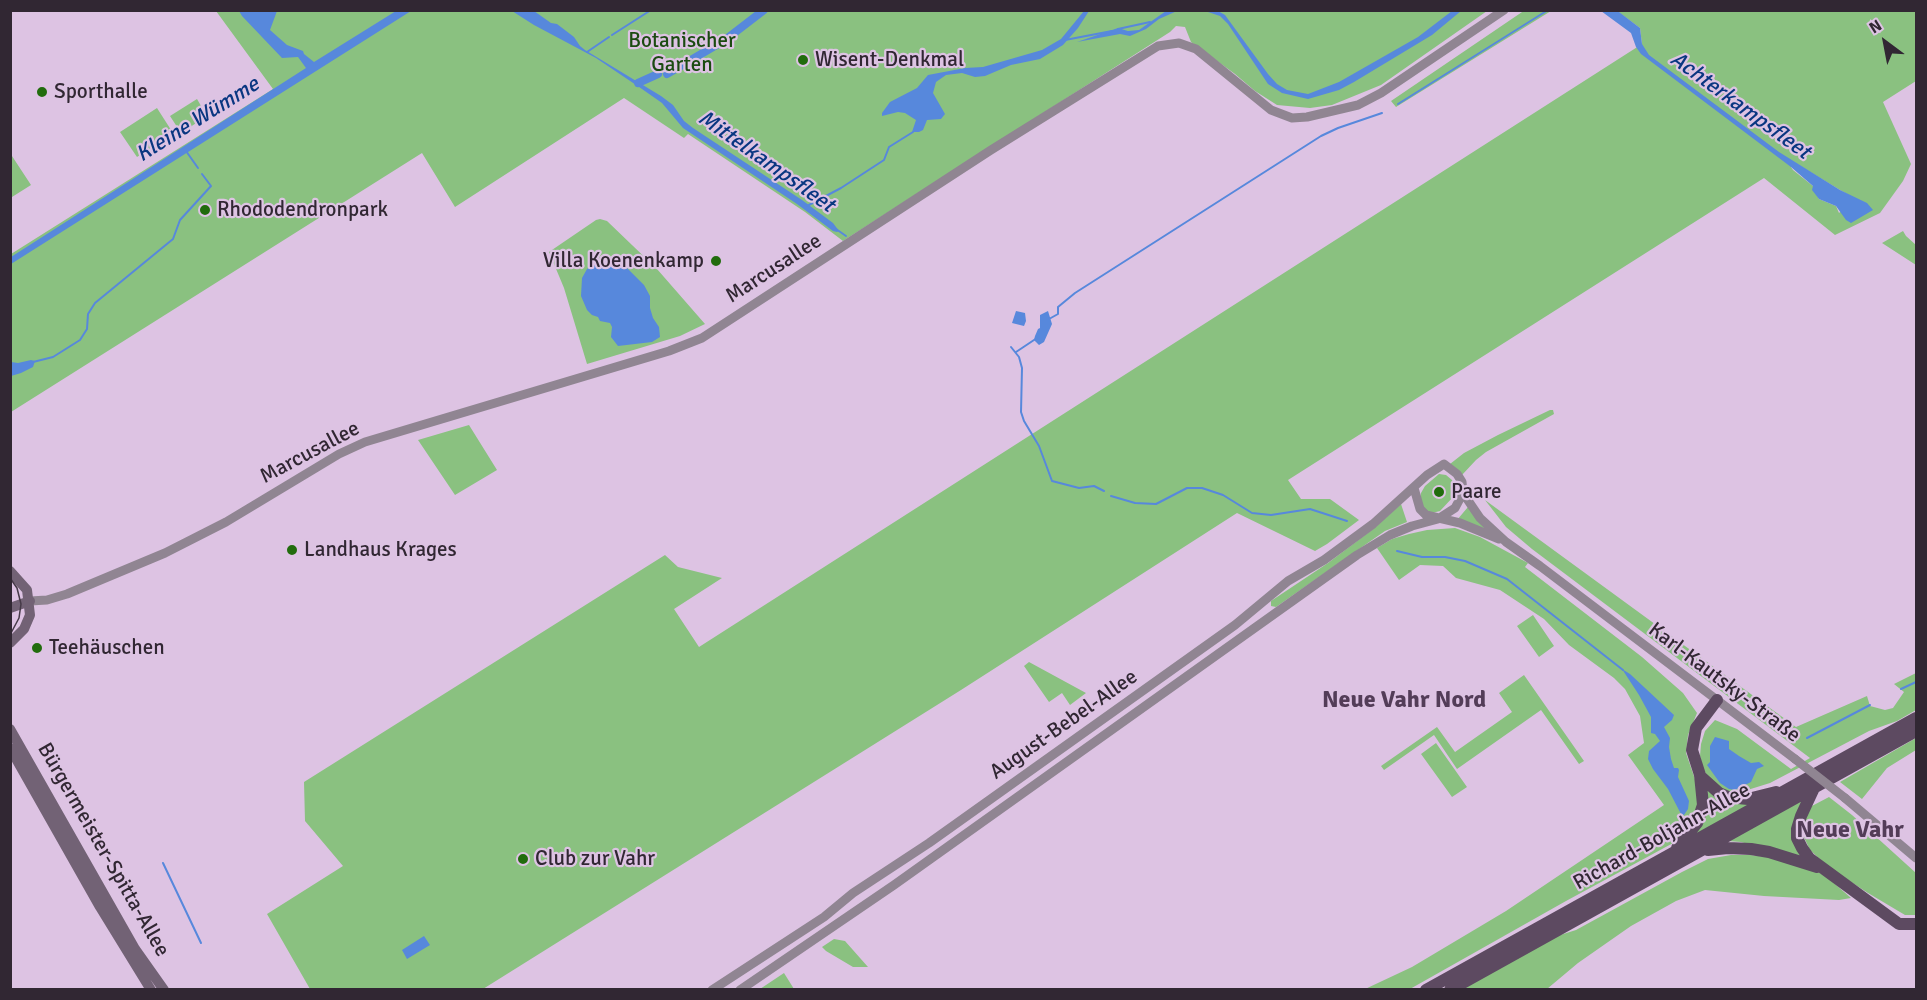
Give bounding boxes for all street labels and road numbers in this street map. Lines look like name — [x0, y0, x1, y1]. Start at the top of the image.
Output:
street label: Marcusallee — [721, 229, 827, 309]
street label: Marcusallee — [256, 416, 364, 490]
street label: Karl-Kautsky-Straße — [1643, 618, 1805, 748]
street label: August-Bebel-Allee — [985, 665, 1143, 785]
street label: Bürgermeister-Spitta-Allee — [31, 739, 175, 961]
street label: Richard-Boljahn-Allee — [1569, 778, 1755, 896]

